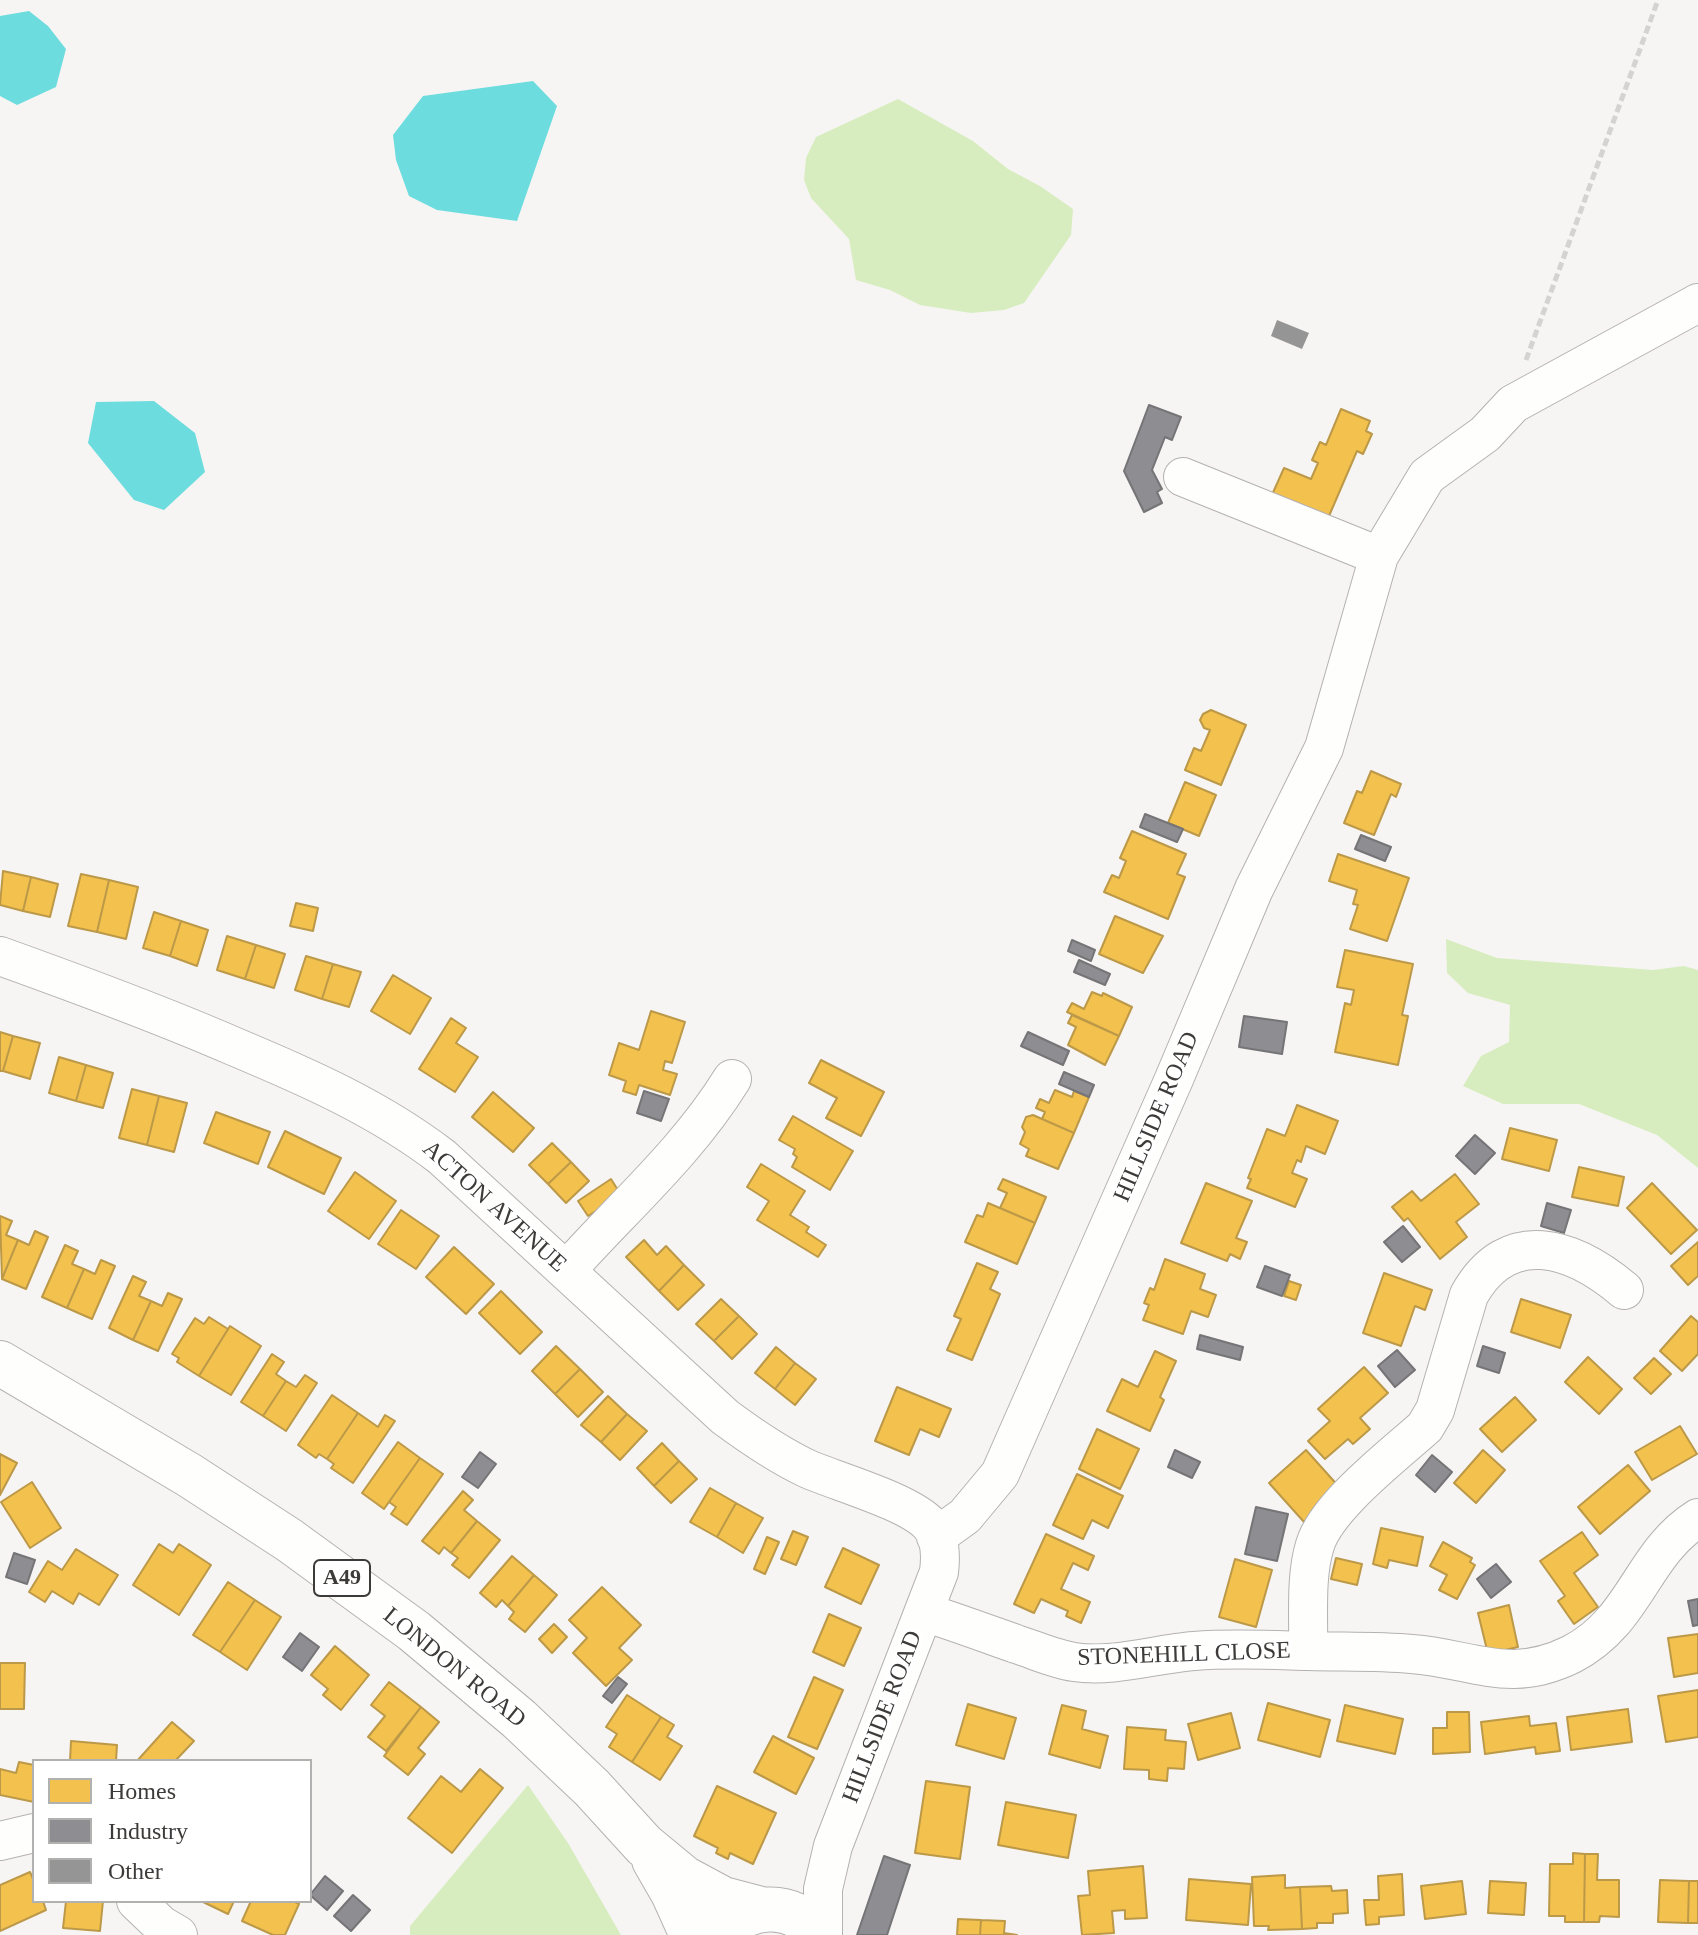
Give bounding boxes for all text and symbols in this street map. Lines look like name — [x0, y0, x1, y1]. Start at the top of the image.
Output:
street label: HILLSIDE ROAD — [1108, 1028, 1206, 1206]
street label: ACTON AVENUE — [416, 1135, 572, 1279]
road number: A49 — [314, 1560, 370, 1596]
street label: LONDON ROAD — [377, 1602, 531, 1734]
street label: HILLSIDE ROAD — [837, 1627, 929, 1807]
street label: STONEHILL CLOSE — [1077, 1637, 1291, 1673]
legend — [32, 1759, 312, 1903]
text: Homes — [108, 1778, 176, 1804]
text: Industry — [108, 1818, 188, 1844]
text: Other — [108, 1858, 163, 1884]

